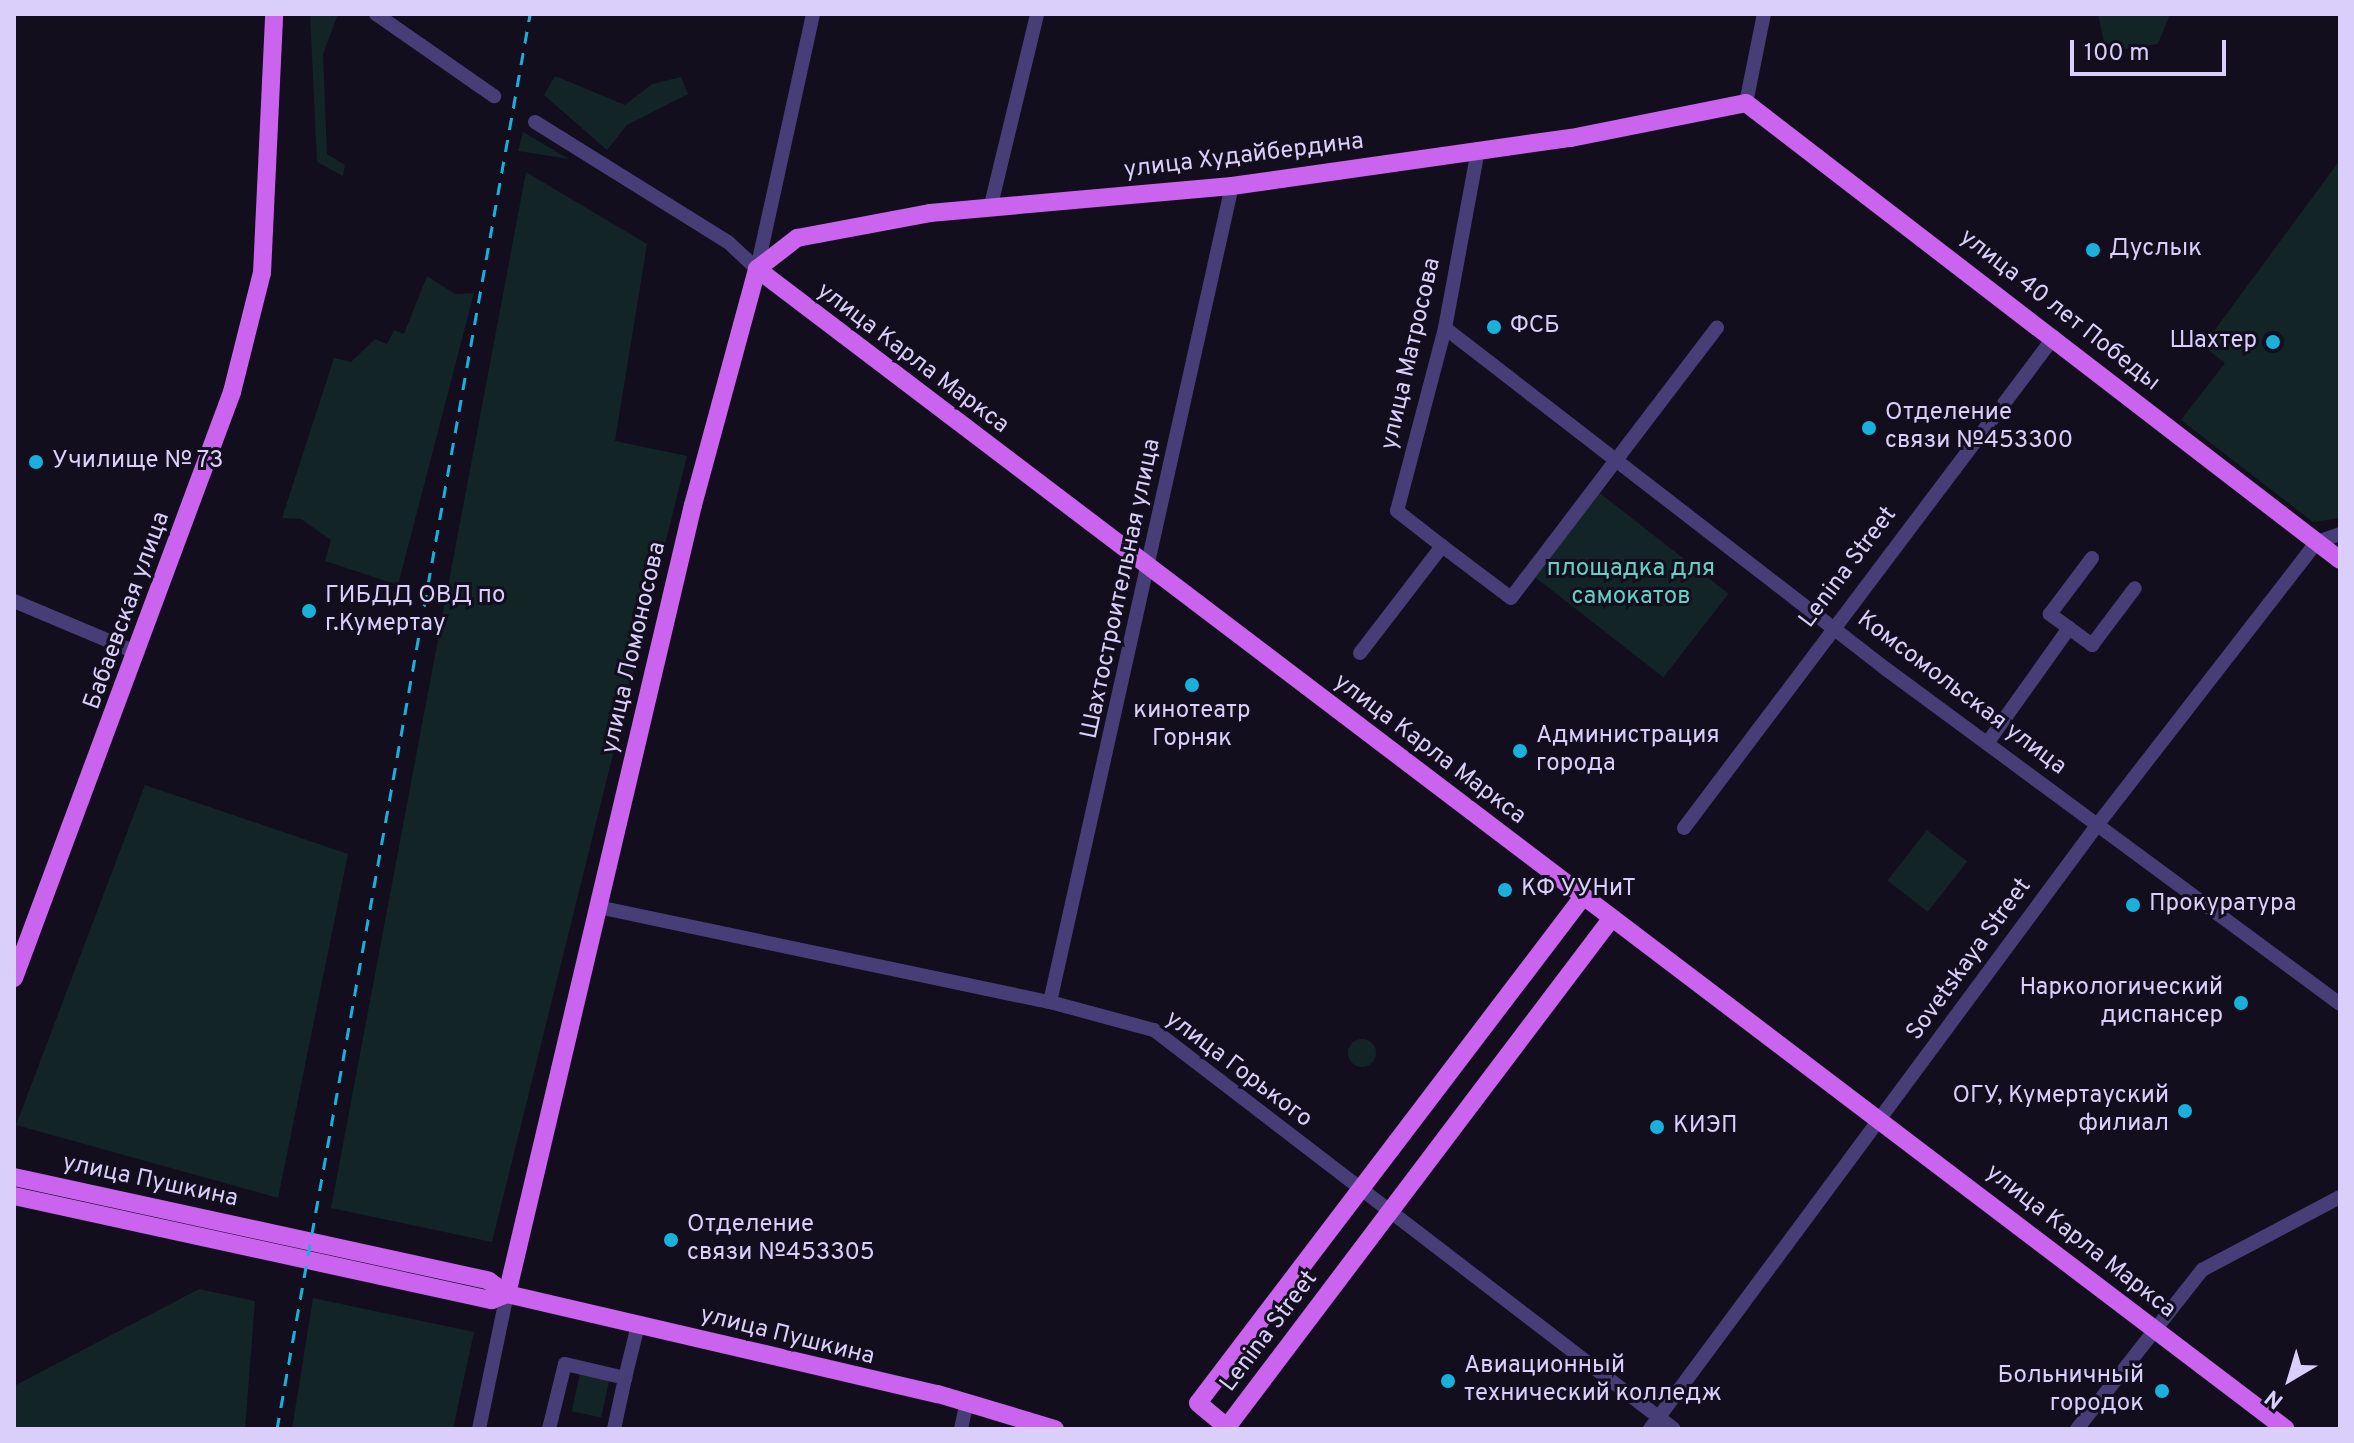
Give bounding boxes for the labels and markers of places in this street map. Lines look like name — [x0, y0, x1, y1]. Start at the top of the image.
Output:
place label: Дуслык — [2109, 236, 2202, 264]
marker: Дуслык — [2084, 241, 2102, 259]
place label: ФСБ — [1510, 313, 1560, 341]
marker: ФСБ — [1485, 318, 1503, 336]
place label: Шахтер — [2169, 328, 2257, 356]
marker: Шахтер — [2264, 333, 2282, 351]
place label: Отделение связи №453300 — [1885, 400, 2073, 456]
marker: Отделение связи №453300 — [1860, 419, 1878, 437]
place label: Училище № 73 — [52, 448, 224, 476]
marker: Училище № 73 — [27, 453, 45, 471]
place label: ГИБДД ОВД по г.Кумертау — [325, 583, 505, 639]
marker: ГИБДД ОВД по г.Кумертау — [300, 602, 318, 620]
marker: кинотеатр Горняк — [1183, 676, 1201, 694]
place label: кинотеатр Горняк — [1133, 698, 1251, 754]
place label: Администрация города — [1536, 723, 1720, 779]
marker: Администрация города — [1511, 742, 1529, 760]
place label: КФ УУНиТ — [1521, 876, 1636, 904]
marker: КФ УУНиТ — [1496, 881, 1514, 899]
place label: Прокуратура — [2149, 891, 2296, 919]
marker: Прокуратура — [2124, 896, 2142, 914]
place label: Наркологический диспансер — [2020, 975, 2223, 1031]
marker: Наркологический диспансер — [2230, 992, 2252, 1014]
place label: ОГУ, Кумертауский филиал — [1953, 1083, 2169, 1139]
marker: ОГУ, Кумертауский филиал — [2176, 1102, 2194, 1120]
place label: КИЭП — [1673, 1113, 1737, 1141]
marker: КИЭП — [1648, 1118, 1666, 1136]
place label: Отделение связи №453305 — [687, 1212, 875, 1268]
marker: Отделение связи №453305 — [662, 1231, 680, 1249]
place label: Авиационный технический колледж — [1464, 1353, 1722, 1409]
place label: Больничный городок — [1998, 1363, 2144, 1419]
marker: Авиационный технический колледж — [1439, 1372, 1457, 1390]
marker: Больничный городок — [2151, 1380, 2173, 1402]

